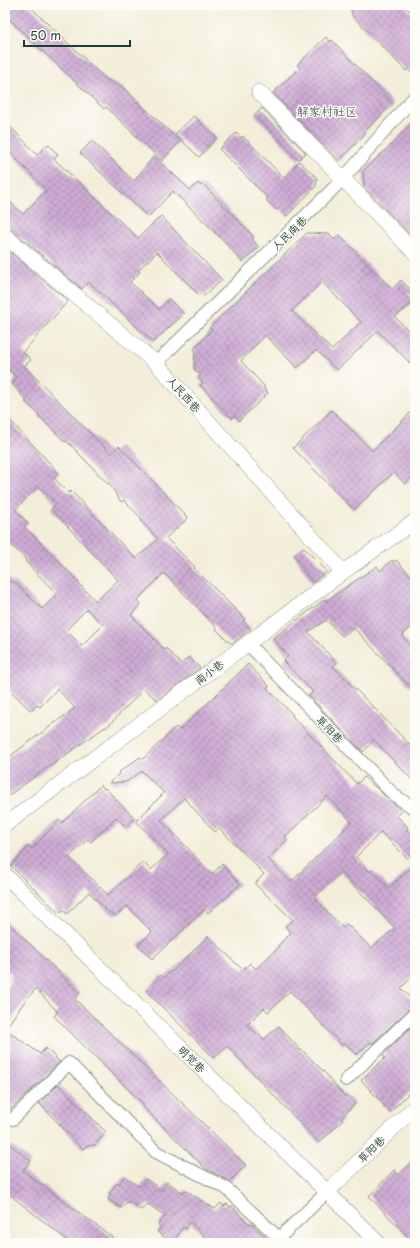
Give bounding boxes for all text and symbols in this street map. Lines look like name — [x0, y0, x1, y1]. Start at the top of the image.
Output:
scale bar — [24, 22, 130, 48]
text: 50 m — [30, 26, 61, 44]
district label: 解家村社区 — [297, 102, 357, 120]
street label: 人民南巷 — [267, 212, 311, 254]
street label: 人民西巷 — [163, 372, 205, 416]
street label: 南小巷 — [191, 655, 227, 689]
street label: 草阳巷 — [312, 711, 348, 747]
street label: 明觉巷 — [174, 1041, 210, 1077]
street label: 草阳巷 — [353, 1131, 389, 1167]

